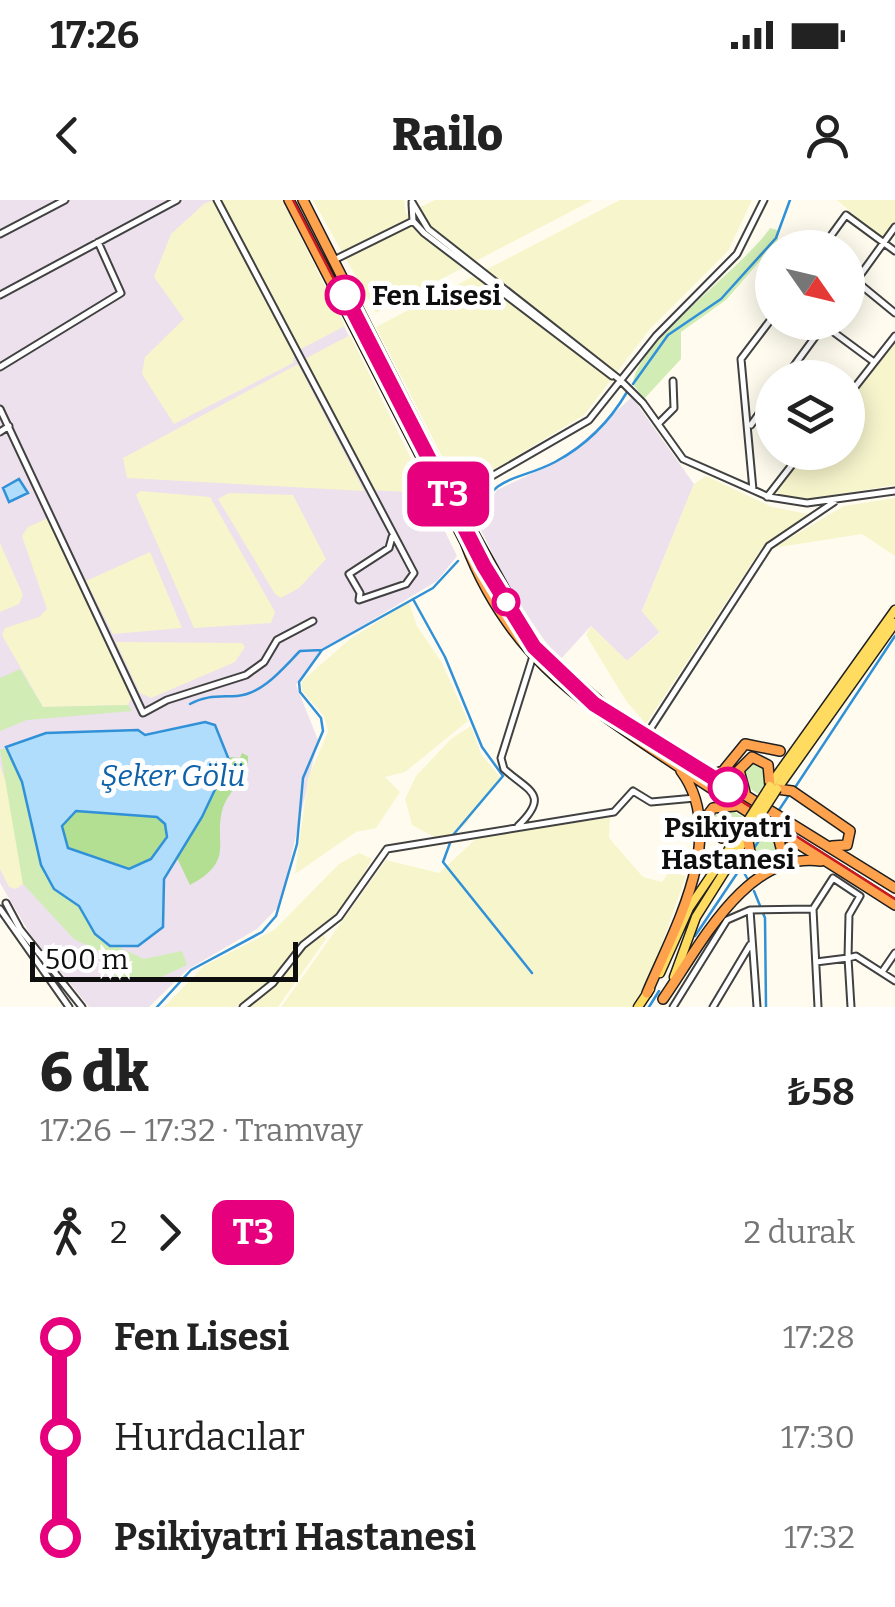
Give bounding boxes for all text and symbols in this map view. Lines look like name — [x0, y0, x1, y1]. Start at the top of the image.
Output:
text: 17:26 — [50, 12, 139, 58]
icon: back — [40, 108, 95, 163]
text: Railo — [392, 108, 503, 162]
icon: person — [800, 108, 855, 163]
north arrow — [755, 230, 865, 340]
map controls — [755, 230, 865, 470]
marker: Fen Lisesi — [326, 276, 364, 314]
place label: Fen Lisesi — [372, 279, 501, 312]
button: layers — [755, 360, 865, 470]
line badge: T3 — [403, 462, 493, 526]
text: T3 — [427, 473, 469, 515]
unlabelled marker — [493, 589, 519, 615]
water label: Şeker Gölü — [101, 758, 245, 794]
marker: Psikiyatri Hastanesi — [709, 768, 747, 806]
place label: Psikiyatri Hastanesi — [661, 811, 795, 876]
scale bar — [30, 937, 298, 981]
text: 500 m — [45, 943, 128, 976]
text: 6 dk — [40, 1040, 149, 1106]
text: ₺58 — [786, 1069, 855, 1115]
text: 17:26 – 17:32 · Tramvay — [40, 1111, 363, 1149]
icon: walk — [40, 1205, 95, 1260]
icon: forward — [142, 1205, 197, 1260]
text: T3 — [232, 1211, 274, 1253]
text: 2 — [110, 1213, 127, 1251]
text: 2 durak — [744, 1213, 855, 1251]
text: Fen Lisesi — [114, 1314, 289, 1360]
text: 17:28 — [783, 1318, 855, 1356]
text: Hurdacılar — [114, 1414, 305, 1460]
text: 17:30 — [781, 1418, 855, 1456]
text: Psikiyatri Hastanesi — [114, 1514, 476, 1560]
text: 17:32 — [784, 1518, 855, 1556]

